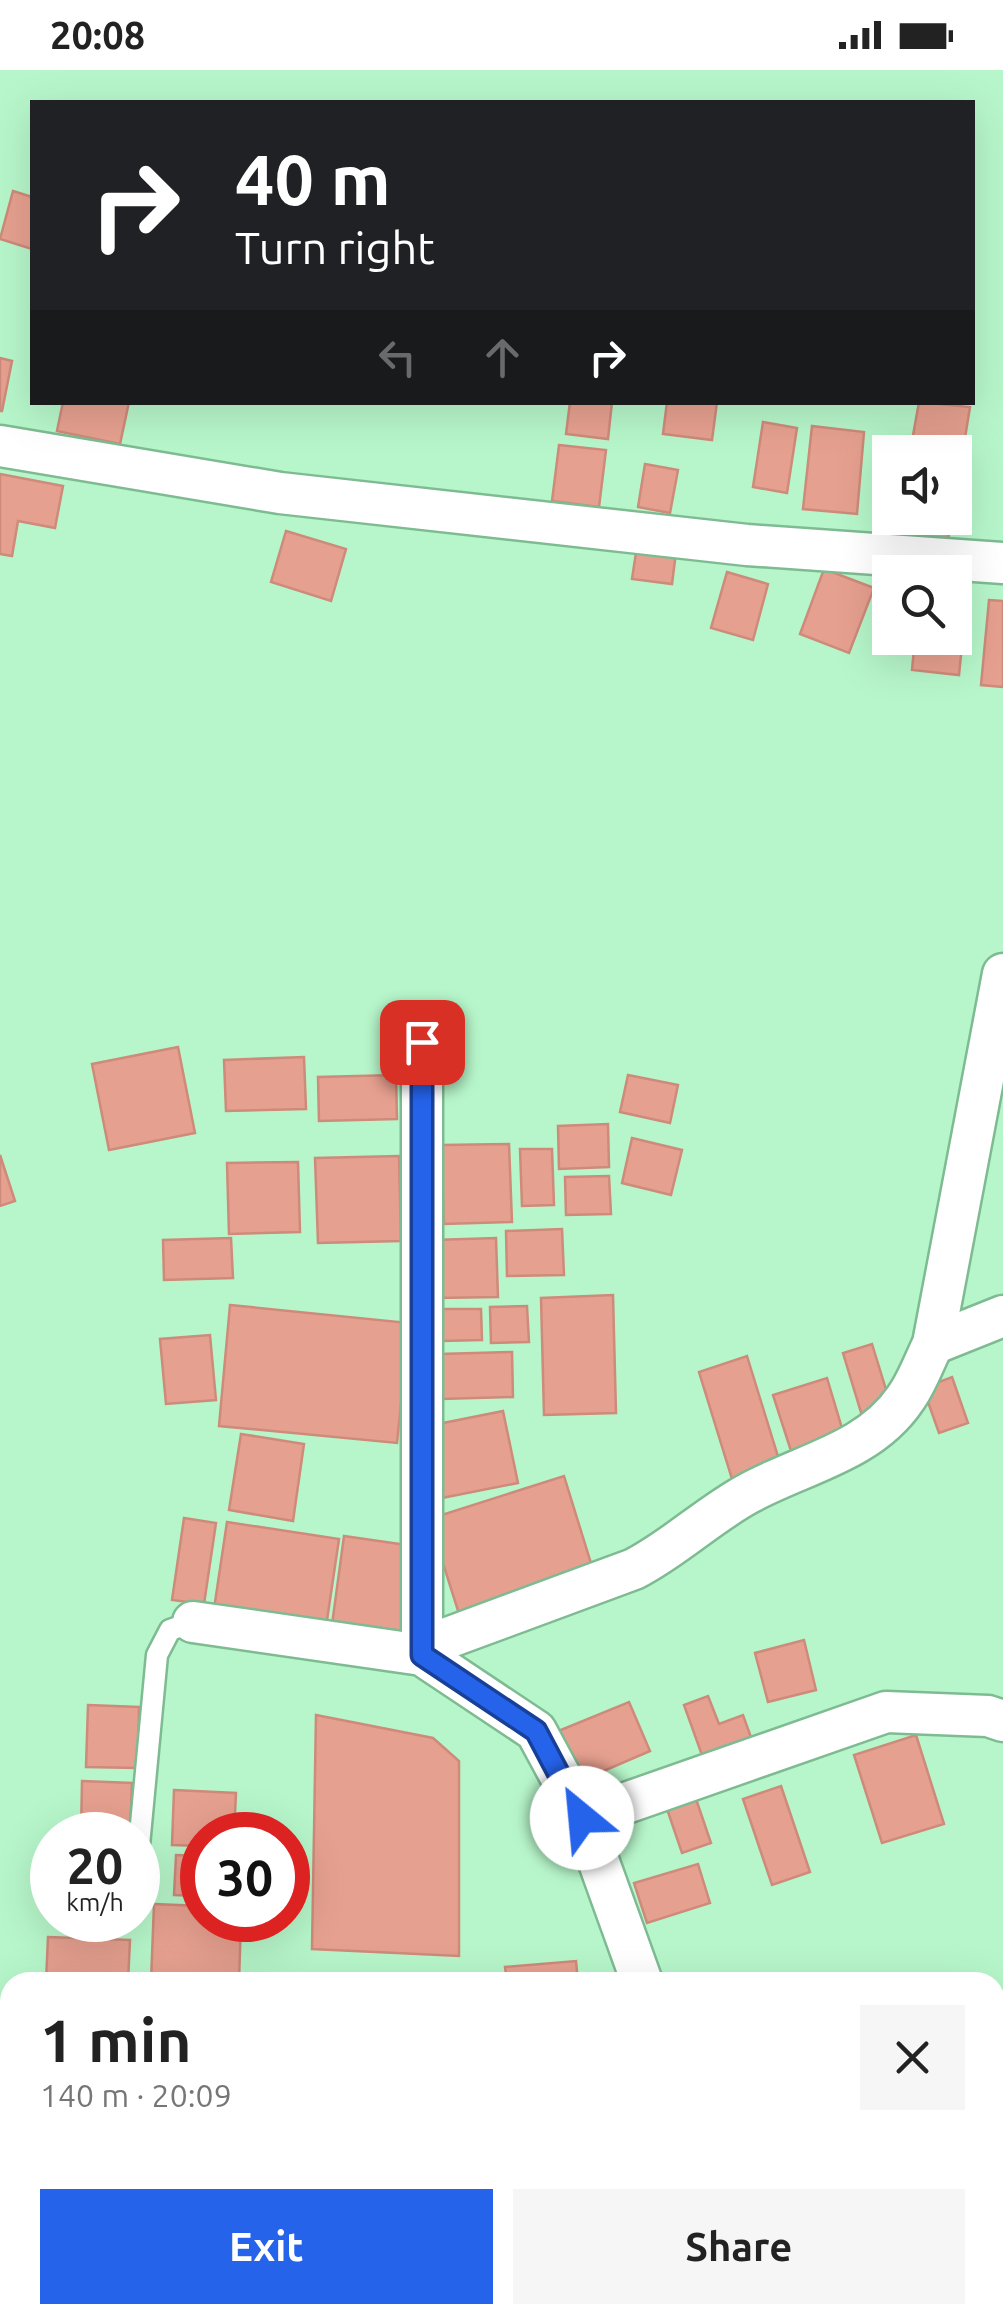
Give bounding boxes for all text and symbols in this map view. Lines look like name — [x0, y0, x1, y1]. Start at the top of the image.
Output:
text: 20:08 — [50, 14, 145, 56]
icon: right — [70, 140, 200, 270]
text: 40 m — [235, 140, 391, 218]
text: Turn right — [235, 222, 435, 273]
icon: left — [370, 330, 425, 385]
icon: ahead — [475, 330, 530, 385]
icon: right — [580, 330, 635, 385]
map controls — [872, 435, 972, 655]
button: sound — [872, 435, 972, 535]
button: search — [872, 555, 972, 655]
pin — [380, 1000, 465, 1085]
icon: arrive — [395, 1015, 450, 1070]
position arrow — [530, 1766, 634, 1870]
speed limit sign: 30 — [180, 1812, 310, 1942]
text: 20 — [67, 1837, 123, 1893]
text: km/h — [66, 1888, 124, 1916]
button: close — [860, 2005, 965, 2110]
text: 1 min — [40, 2006, 192, 2073]
text: 140 m · 20:09 — [40, 2077, 232, 2113]
button: Exit — [40, 2189, 493, 2304]
button: Share — [513, 2189, 965, 2304]

